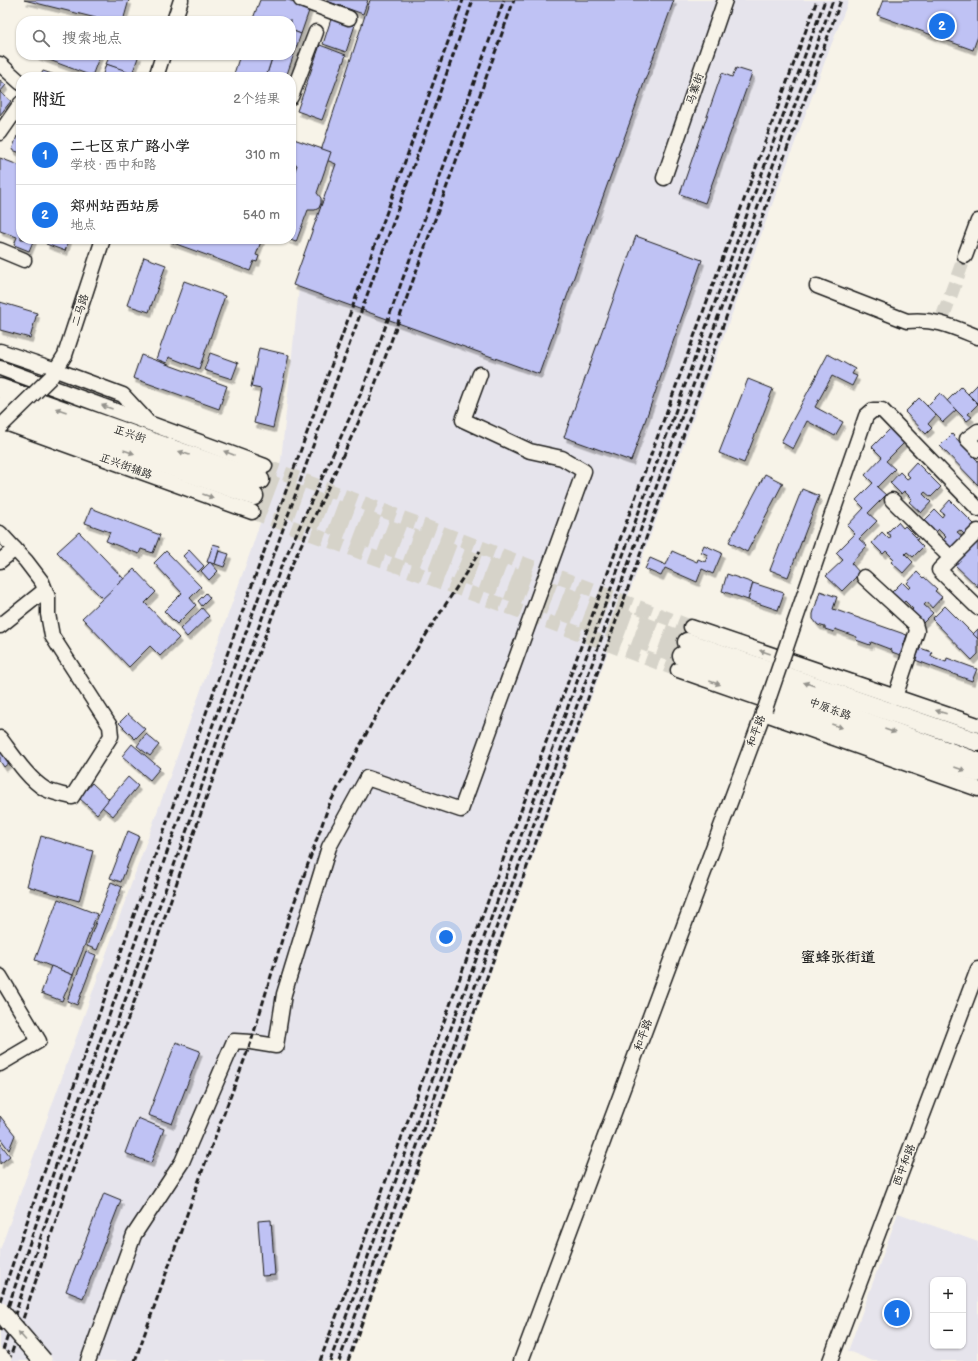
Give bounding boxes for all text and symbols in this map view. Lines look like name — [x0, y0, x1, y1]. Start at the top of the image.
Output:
pin: 2 — [929, 11, 955, 41]
search box — [16, 16, 296, 60]
icon: search — [30, 27, 52, 49]
text: 搜索地点 — [62, 29, 122, 48]
street label: 马寨街 — [683, 70, 707, 107]
text: 附近 — [32, 90, 66, 110]
text: 2个结果 — [233, 91, 280, 107]
text: 二七区京广路小学 — [70, 137, 190, 156]
text: 1 — [42, 147, 48, 163]
text: 310 m — [245, 147, 280, 163]
text: 学校 · 西中和路 — [70, 157, 156, 173]
text: 郑州站西站房 — [70, 197, 160, 216]
text: 2 — [41, 207, 49, 223]
text: 540 m — [243, 207, 280, 223]
text: 地点 — [70, 217, 96, 233]
street label: 二马路 — [69, 292, 91, 328]
one-way arrow — [101, 404, 113, 410]
one-way arrow — [55, 407, 67, 413]
street label: 正兴街 — [112, 422, 149, 446]
one-way arrow — [124, 449, 136, 455]
one-way arrow — [177, 449, 189, 455]
one-way arrow — [222, 449, 234, 455]
street label: 正兴街辅路 — [98, 450, 154, 482]
one-way arrow — [203, 493, 215, 499]
one-way arrow — [759, 649, 771, 655]
one-way arrow — [709, 680, 721, 686]
one-way arrow — [802, 680, 814, 686]
street label: 中原东路 — [807, 695, 853, 723]
one-way arrow — [935, 709, 947, 715]
street label: 和平路 — [744, 713, 768, 749]
one-way arrow — [832, 723, 844, 729]
one-way arrow — [885, 728, 897, 734]
one-way arrow — [954, 766, 966, 772]
your location — [436, 927, 456, 947]
district label: 蜜蜂张街道 — [800, 948, 876, 967]
street label: 和平路 — [631, 1017, 655, 1053]
street label: 西中和路 — [890, 1142, 918, 1188]
map controls — [930, 1277, 966, 1349]
button: + — [930, 1277, 966, 1313]
pin: 1 — [884, 1298, 910, 1328]
button: − — [930, 1313, 966, 1349]
one-way arrow — [17, 1330, 26, 1341]

